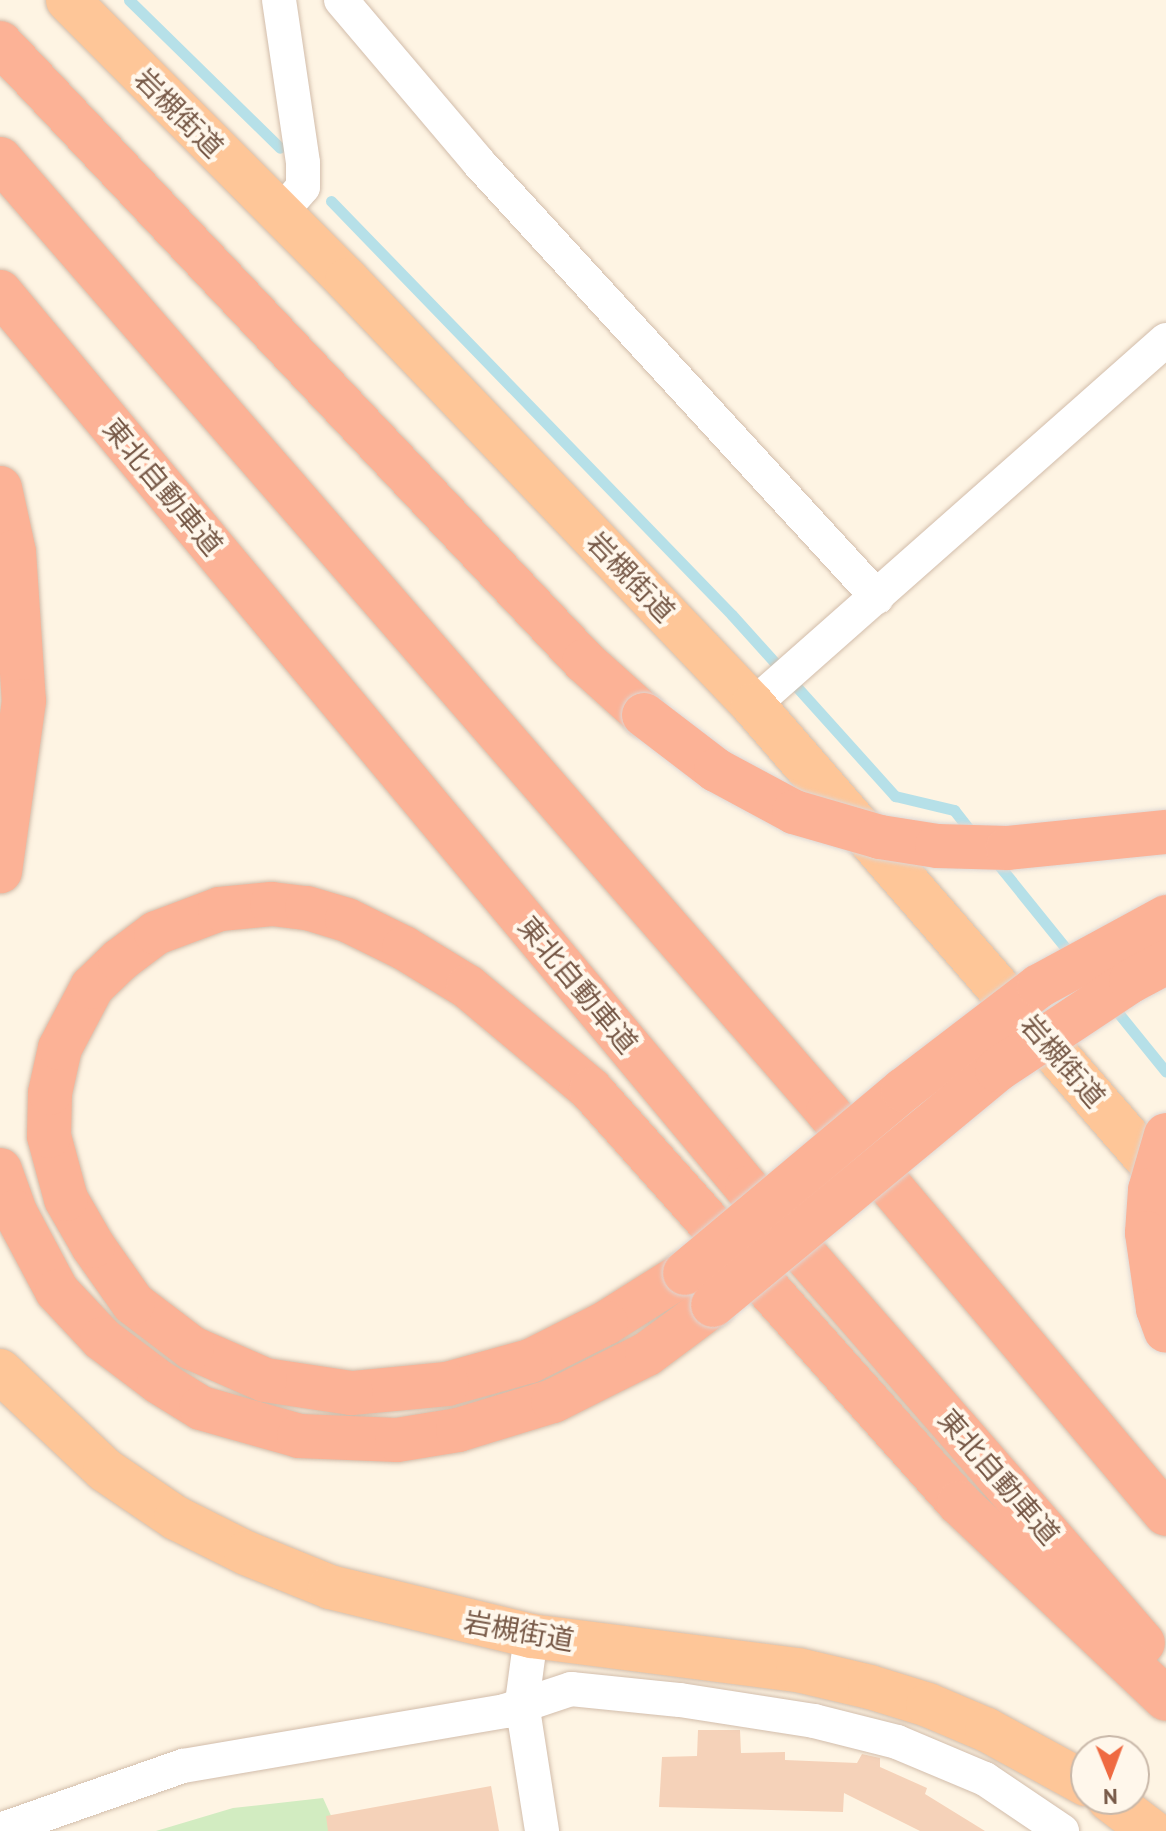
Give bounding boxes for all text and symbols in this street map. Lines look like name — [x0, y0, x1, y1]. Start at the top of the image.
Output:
street label: 岩槻街道 — [128, 62, 230, 164]
street label: 東北自動車道 — [96, 412, 230, 562]
street label: 岩槻街道 — [580, 525, 682, 629]
street label: 東北自動車道 — [511, 910, 645, 1060]
street label: 岩槻街道 — [1014, 1008, 1112, 1114]
street label: 東北自動車道 — [931, 1403, 1067, 1551]
street label: 岩槻街道 — [461, 1605, 577, 1657]
north arrow — [1070, 1735, 1150, 1815]
text: N — [1103, 1783, 1118, 1811]

